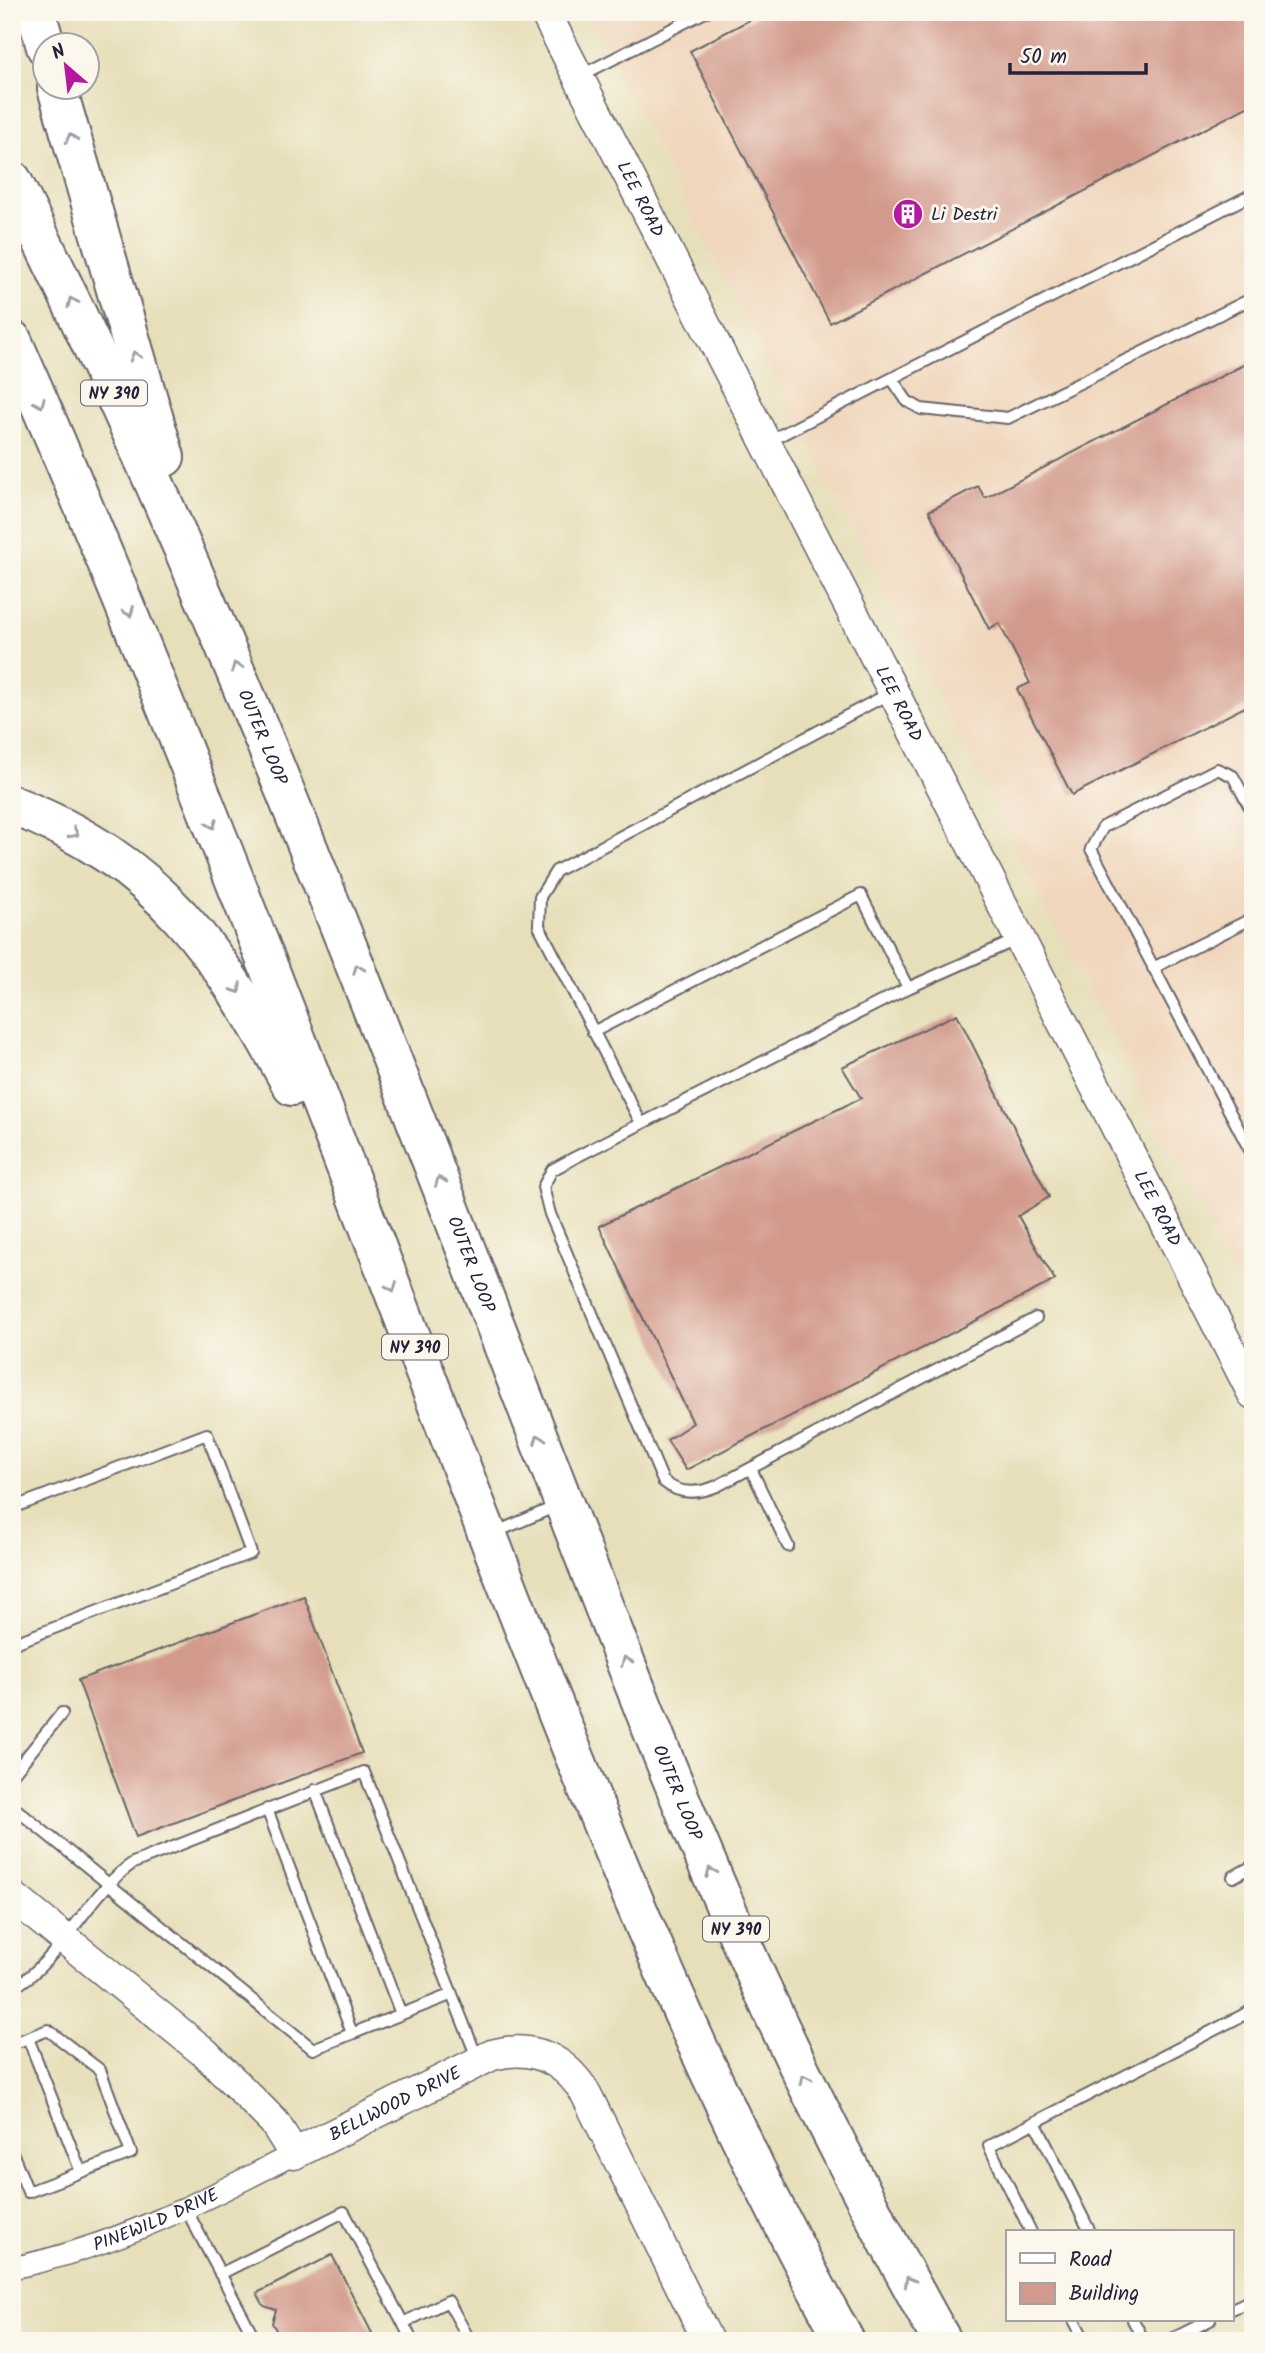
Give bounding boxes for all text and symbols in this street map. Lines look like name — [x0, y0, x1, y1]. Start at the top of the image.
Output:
north arrow — [32, 32, 102, 102]
scale bar — [1010, 32, 1146, 76]
text: N — [47, 37, 71, 69]
text: 50 m — [1020, 41, 1067, 74]
one-way arrow — [65, 132, 80, 144]
street label: LEE ROAD — [608, 156, 671, 243]
building icon: Li Destri — [891, 197, 925, 231]
place label: Li Destri — [931, 201, 998, 230]
one-way arrow — [66, 297, 80, 309]
one-way arrow — [129, 351, 144, 363]
road number: NY 390 — [81, 380, 147, 406]
one-way arrow — [32, 396, 46, 408]
one-way arrow — [121, 605, 135, 617]
street label: LEE ROAD — [866, 661, 930, 748]
one-way arrow — [230, 662, 244, 674]
street label: OUTER LOOP — [229, 685, 295, 791]
one-way arrow — [204, 817, 218, 829]
one-way arrow — [67, 825, 79, 838]
one-way arrow — [352, 963, 366, 975]
one-way arrow — [228, 981, 241, 994]
street label: LEE ROAD — [1125, 1166, 1188, 1252]
one-way arrow — [434, 1176, 448, 1188]
street label: OUTER LOOP — [438, 1212, 502, 1318]
one-way arrow — [383, 1281, 397, 1293]
road number: NY 390 — [382, 1334, 448, 1359]
one-way arrow — [534, 1433, 548, 1445]
one-way arrow — [620, 1655, 634, 1667]
street label: OUTER LOOP — [644, 1741, 709, 1847]
one-way arrow — [705, 1866, 719, 1879]
road number: NY 390 — [703, 1916, 769, 1941]
street label: BELLWOOD DRIVE — [325, 2059, 467, 2150]
one-way arrow — [800, 2074, 814, 2086]
street label: PINEWILD DRIVE — [89, 2181, 225, 2261]
legend — [1006, 2230, 1234, 2322]
text: Road — [1069, 2244, 1112, 2277]
one-way arrow — [904, 2276, 917, 2288]
text: Building — [1069, 2278, 1139, 2311]

